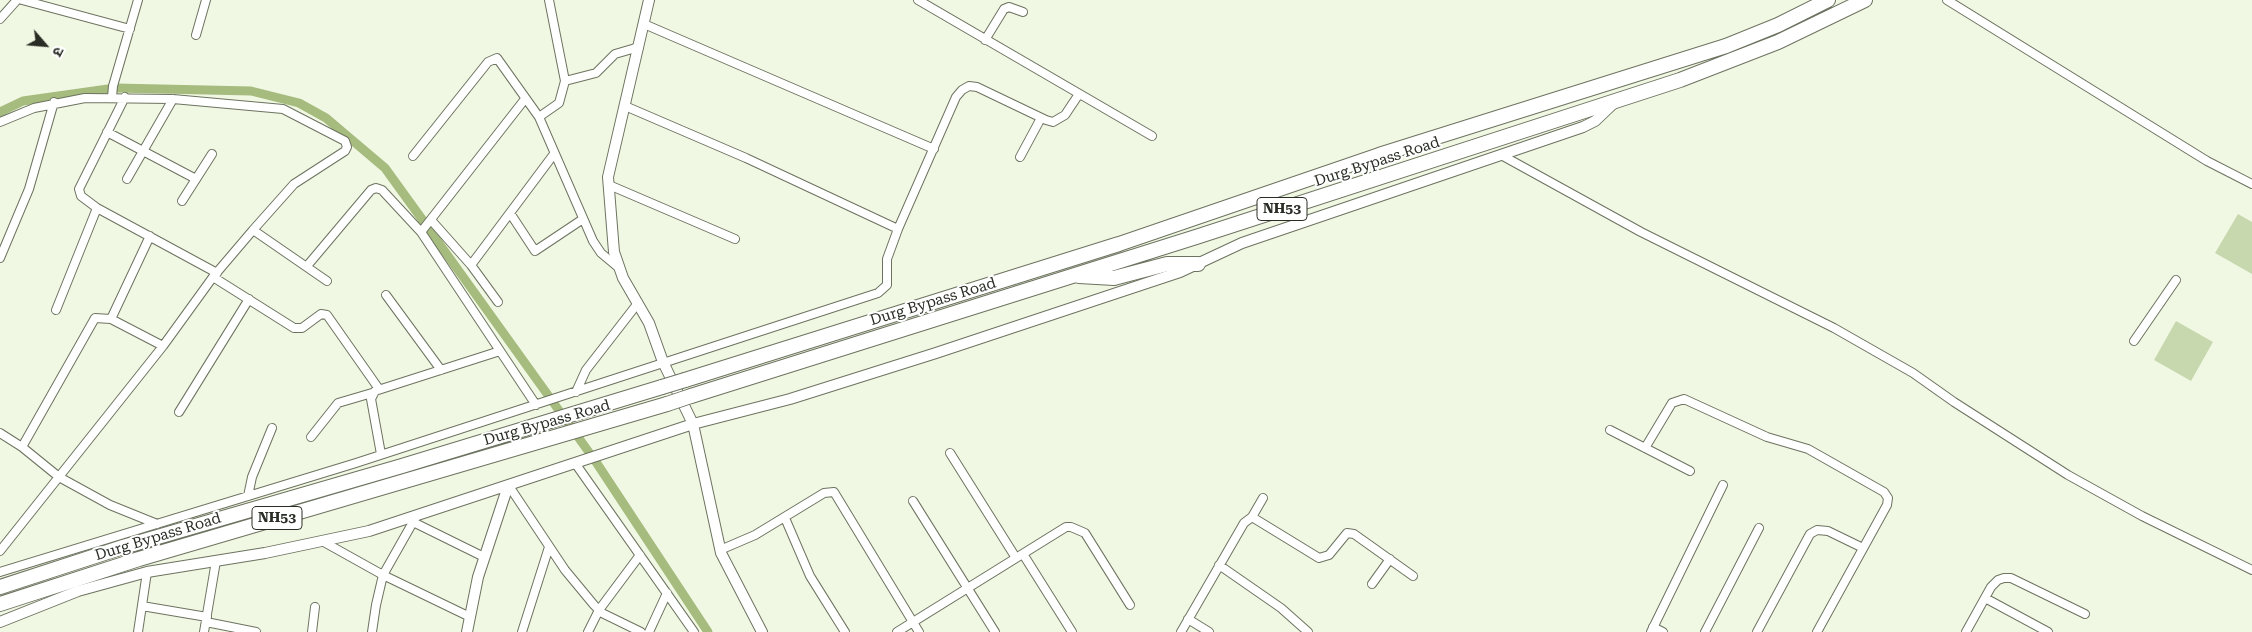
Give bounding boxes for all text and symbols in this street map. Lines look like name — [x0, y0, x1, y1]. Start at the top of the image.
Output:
north arrow — [20, 20, 70, 70]
text: उ — [49, 45, 67, 59]
street label: Durg Bypass Road — [1312, 133, 1442, 191]
road number: NH53 — [1257, 198, 1307, 220]
street label: Durg Bypass Road — [868, 274, 998, 330]
street label: Durg Bypass Road — [482, 396, 612, 450]
road number: NH53 — [252, 506, 302, 530]
street label: Durg Bypass Road — [93, 509, 223, 565]

